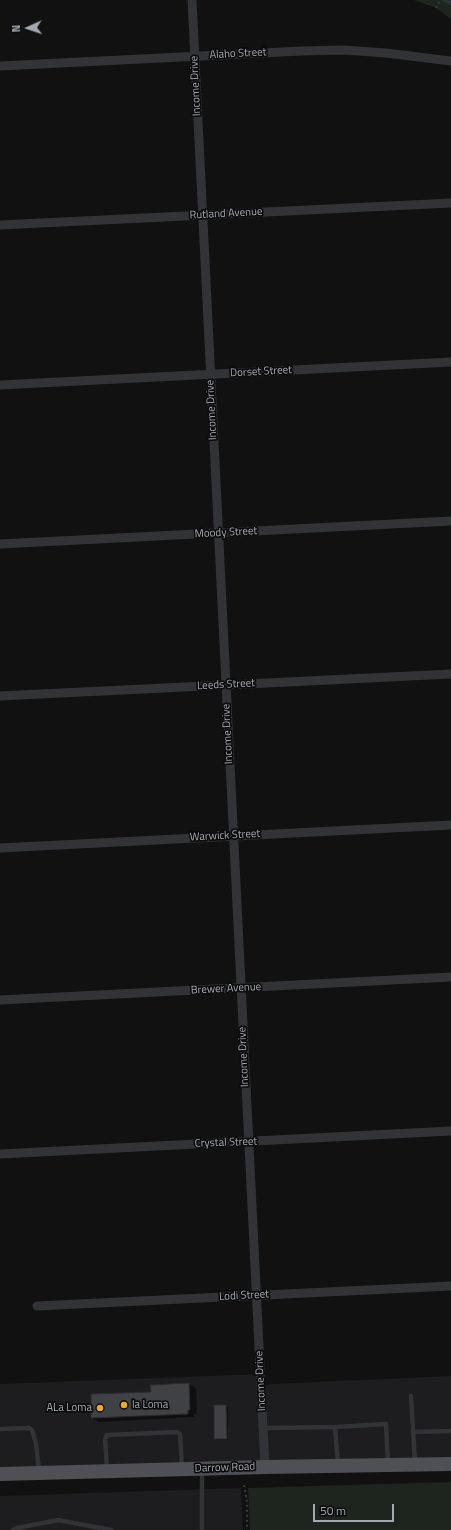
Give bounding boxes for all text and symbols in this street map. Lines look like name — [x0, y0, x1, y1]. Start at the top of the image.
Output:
north arrow — [8, 8, 48, 48]
text: N — [8, 24, 24, 33]
street label: Alaho Street — [209, 46, 267, 62]
street label: Income Drive — [188, 56, 204, 116]
street label: Rutland Avenue — [189, 205, 263, 223]
street label: Dorset Street — [230, 364, 292, 380]
street label: Income Drive — [204, 380, 220, 440]
street label: Moody Street — [194, 525, 258, 541]
street label: Leeds Street — [197, 677, 255, 693]
street label: Income Drive — [220, 704, 236, 764]
street label: Warwick Street — [189, 828, 261, 844]
street label: Brewer Avenue — [190, 981, 262, 997]
street label: Income Drive — [236, 1027, 252, 1087]
street label: Crystal Street — [194, 1135, 258, 1151]
street label: Lodi Street — [219, 1288, 269, 1304]
street label: Income Drive — [253, 1351, 269, 1411]
place label: la Loma — [132, 1398, 168, 1412]
marker: la Loma — [119, 1400, 129, 1410]
place label: ALa Loma — [47, 1401, 92, 1415]
marker: ALa Loma — [95, 1403, 105, 1413]
street label: Darrow Road — [195, 1460, 255, 1476]
scale bar — [315, 1496, 396, 1522]
text: 50 m — [320, 1501, 346, 1520]

